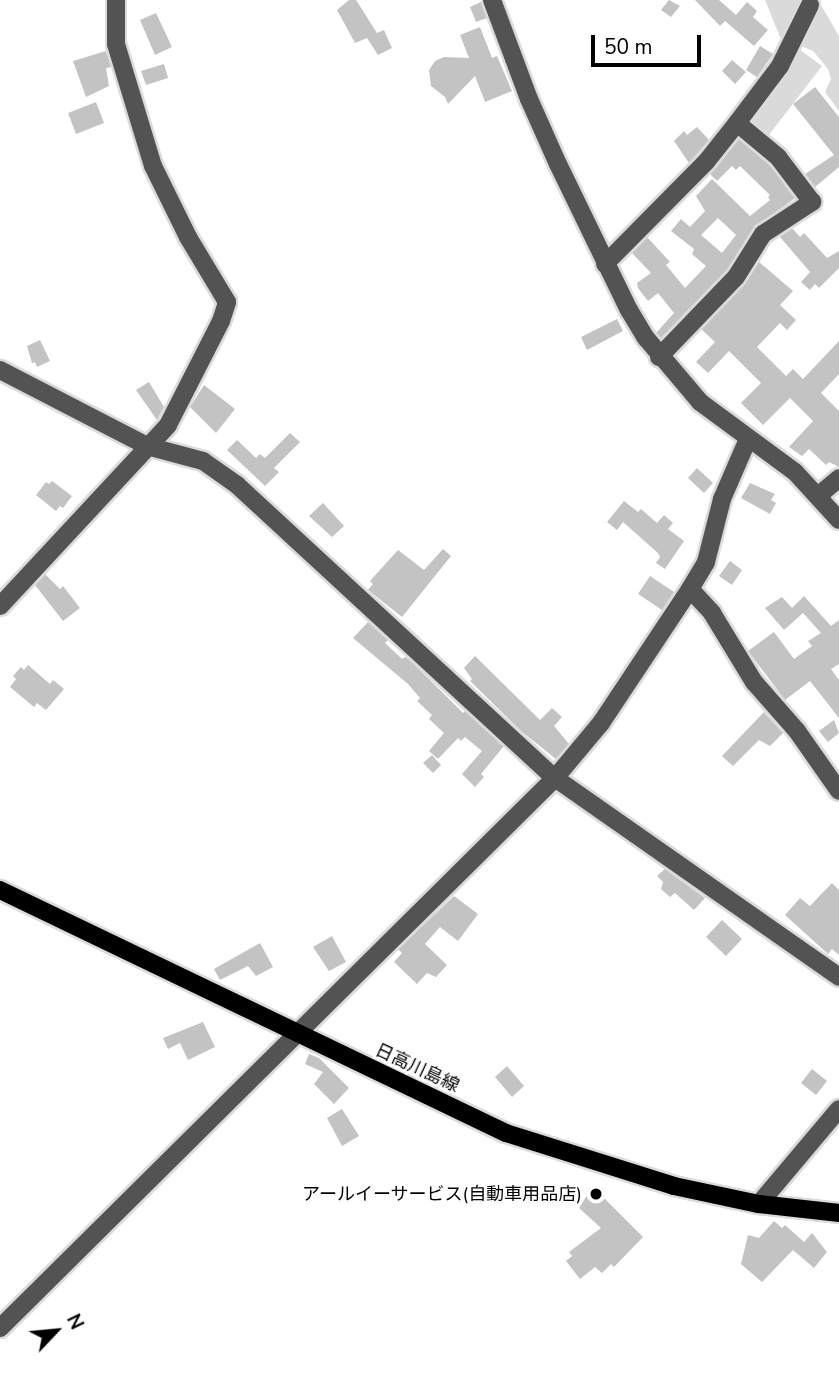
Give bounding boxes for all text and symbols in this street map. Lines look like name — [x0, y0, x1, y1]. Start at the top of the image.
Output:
scale bar — [594, 21, 704, 65]
text: 50 m — [604, 33, 653, 61]
street label: 日高川島線 — [372, 1039, 462, 1097]
place label: アールイーサービス(自動車用品店) — [302, 1183, 582, 1205]
marker: アールイーサービス(自動車用品店) — [588, 1186, 604, 1202]
north arrow — [21, 1296, 91, 1366]
text: N — [60, 1310, 90, 1334]

